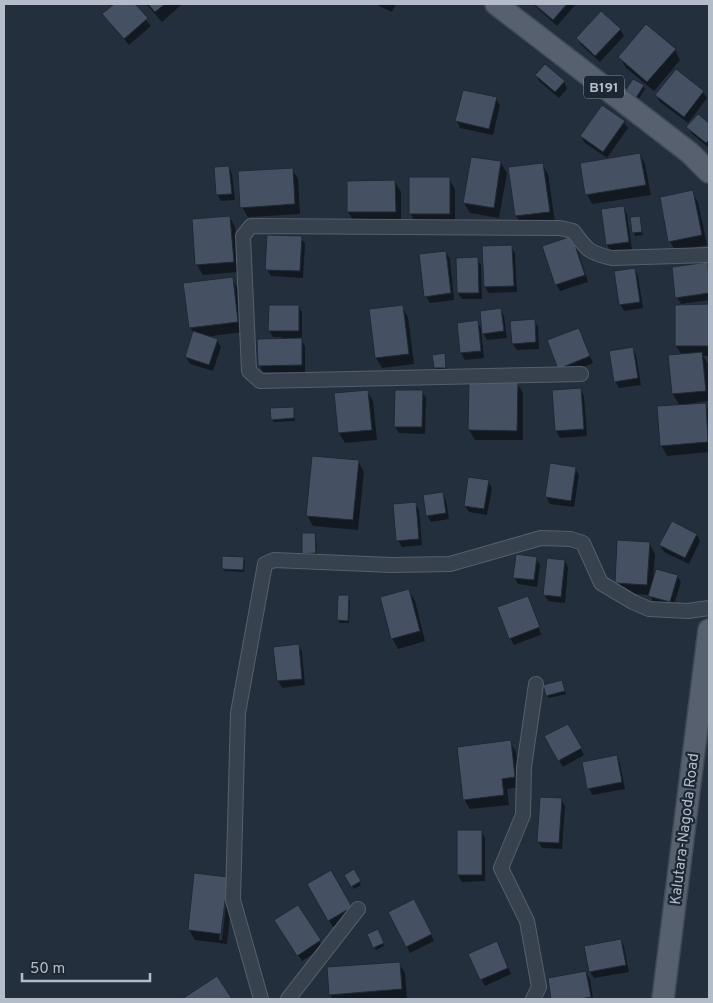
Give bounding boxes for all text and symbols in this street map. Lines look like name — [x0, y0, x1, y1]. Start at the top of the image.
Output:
road number: B191 — [584, 75, 624, 98]
street label: Kalutara-Nagoda Road — [667, 752, 704, 906]
scale bar — [22, 950, 150, 982]
text: 50 m — [30, 960, 65, 979]

